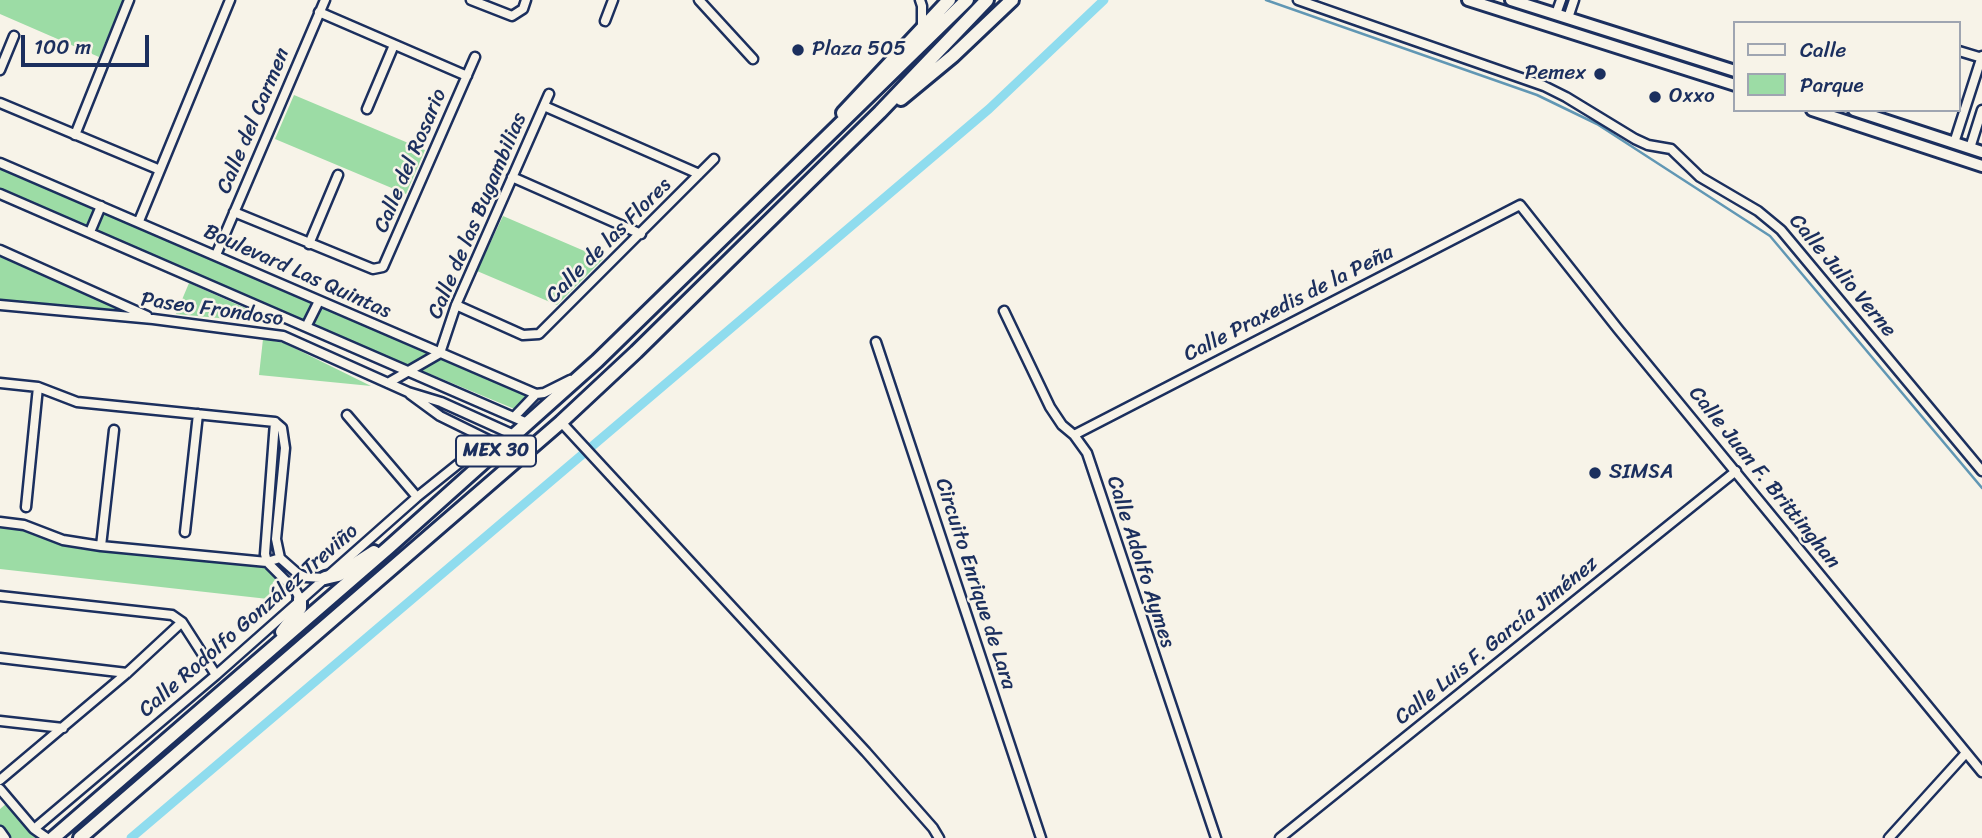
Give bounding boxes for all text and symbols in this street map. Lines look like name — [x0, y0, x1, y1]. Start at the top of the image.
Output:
scale bar — [24, 21, 152, 65]
legend — [1734, 21, 1961, 112]
text: 100 m — [34, 28, 91, 66]
text: Calle — [1800, 31, 1846, 69]
place label: Plaza 505 — [812, 37, 906, 63]
marker: Plaza 505 — [790, 42, 806, 58]
street label: Calle del Carmen — [212, 44, 296, 198]
place label: Pemex — [1525, 61, 1586, 87]
marker: Pemex — [1592, 66, 1608, 82]
text: Parque — [1800, 66, 1864, 104]
place label: Oxxo — [1669, 84, 1715, 110]
street label: Calle del Rosario — [369, 85, 453, 237]
marker: Oxxo — [1647, 89, 1663, 105]
street label: Calle de las Bugambilias — [423, 109, 533, 323]
street label: Calle de las Flores — [541, 173, 677, 309]
street label: Calle Julio Verne — [1783, 209, 1901, 343]
street label: Boulevard Las Quintas — [199, 219, 395, 325]
street label: Calle Praxedis de la Peña — [1180, 240, 1398, 368]
street label: Paseo Frondoso — [139, 288, 285, 332]
street label: Calle Juan F. Brittinghan — [1683, 382, 1845, 574]
road number: MEX 30 — [456, 436, 536, 466]
place label: SIMSA — [1609, 460, 1673, 486]
marker: SIMSA — [1587, 465, 1603, 481]
street label: Calle Adolfo Aymes — [1100, 473, 1180, 651]
street label: Circuito Enrique de Lara — [929, 475, 1021, 693]
street label: Calle Rodolfo González Treviño — [134, 519, 364, 723]
street label: Calle Luis F. García Jiménez — [1390, 551, 1604, 731]

